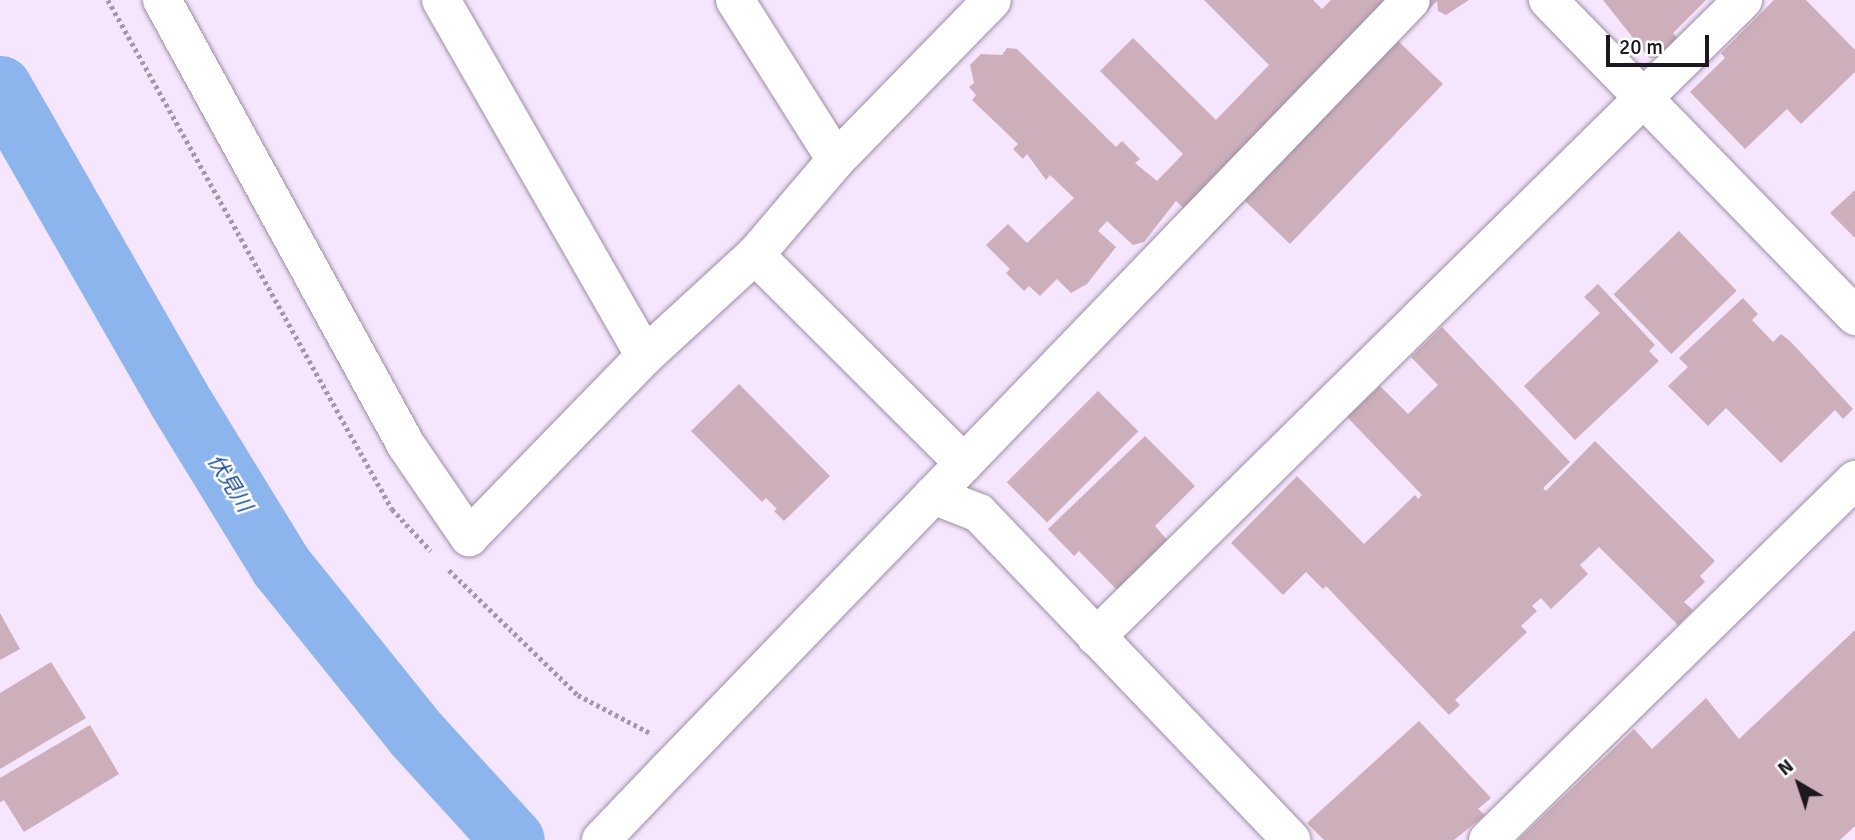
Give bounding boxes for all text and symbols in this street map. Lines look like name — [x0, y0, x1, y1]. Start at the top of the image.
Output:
scale bar — [1610, 21, 1713, 65]
text: 20 m — [1619, 34, 1663, 60]
water label: 伏見川 — [203, 450, 257, 516]
north arrow — [1764, 749, 1834, 819]
text: N — [1773, 754, 1798, 781]

